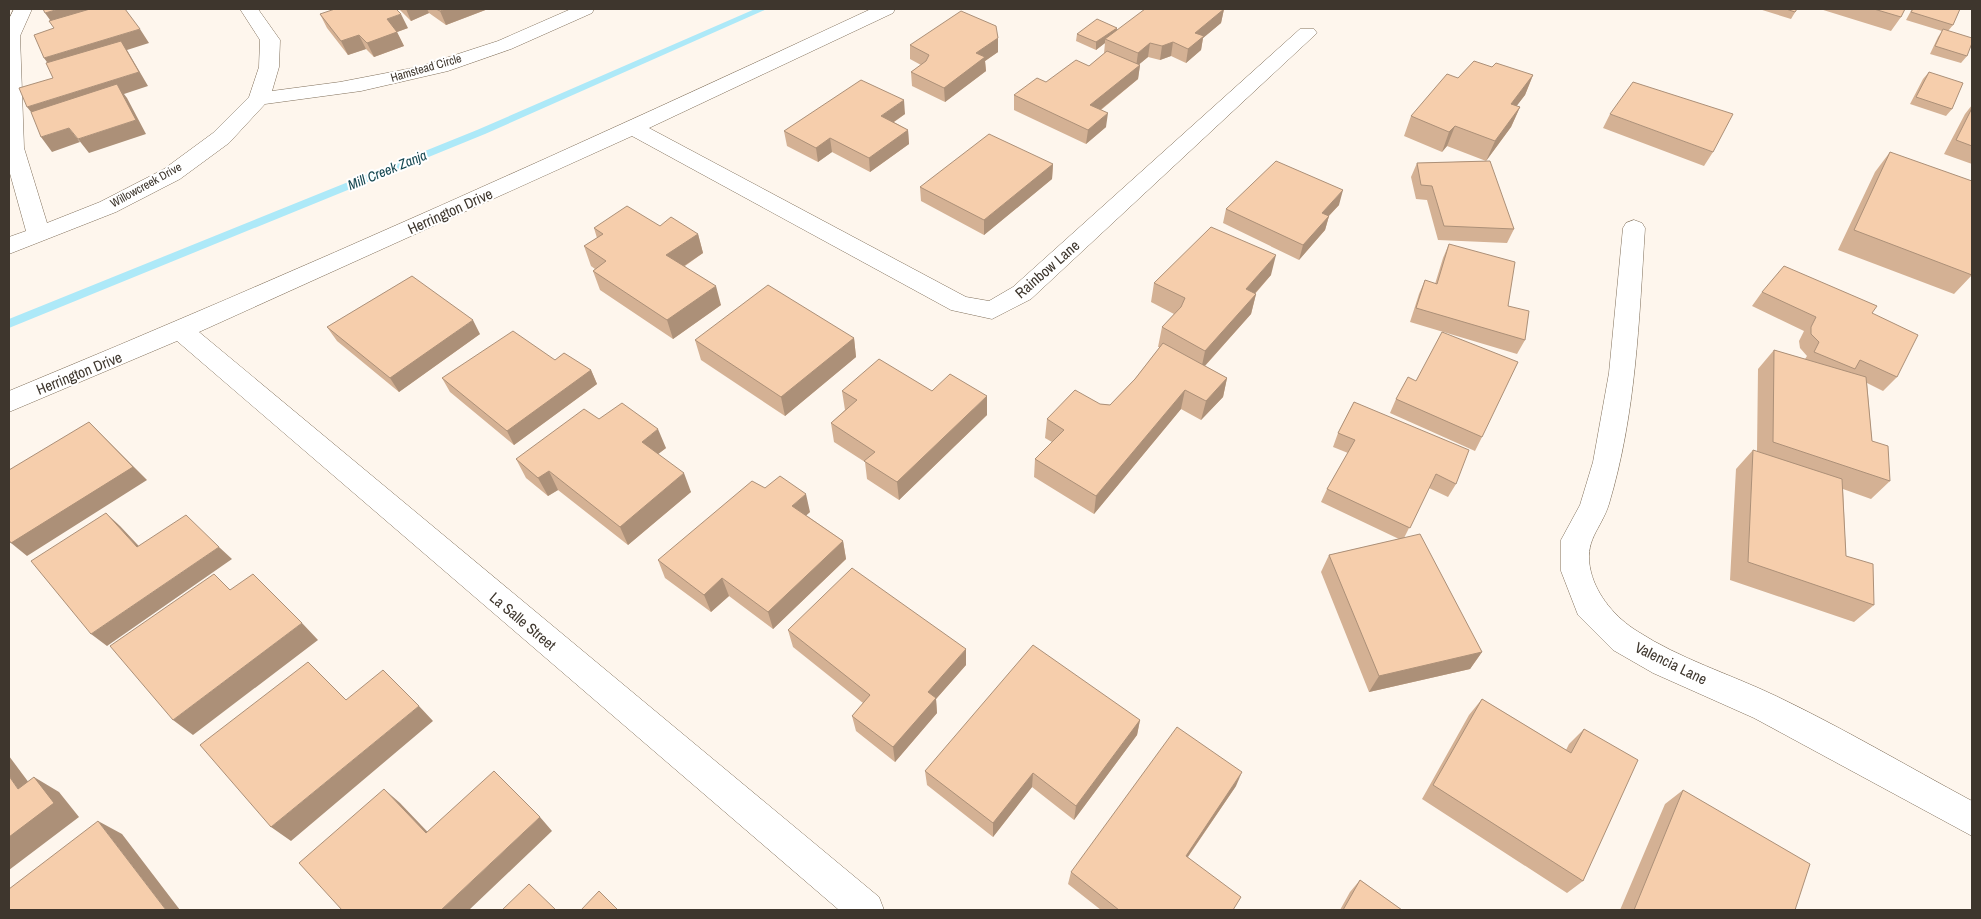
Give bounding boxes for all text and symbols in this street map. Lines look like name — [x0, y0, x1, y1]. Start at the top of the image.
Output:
street label: Hamstead Circle — [389, 50, 463, 86]
water label: Mill Creek Zanja — [345, 146, 429, 194]
street label: Willowcreek Drive — [107, 159, 185, 211]
street label: Herrington Drive — [404, 183, 496, 239]
street label: Rainbow Lane — [1010, 235, 1084, 303]
street label: Herrington Drive — [33, 346, 125, 400]
street label: La Salle Street — [485, 587, 561, 655]
street label: Valencia Lane — [1631, 637, 1711, 690]

